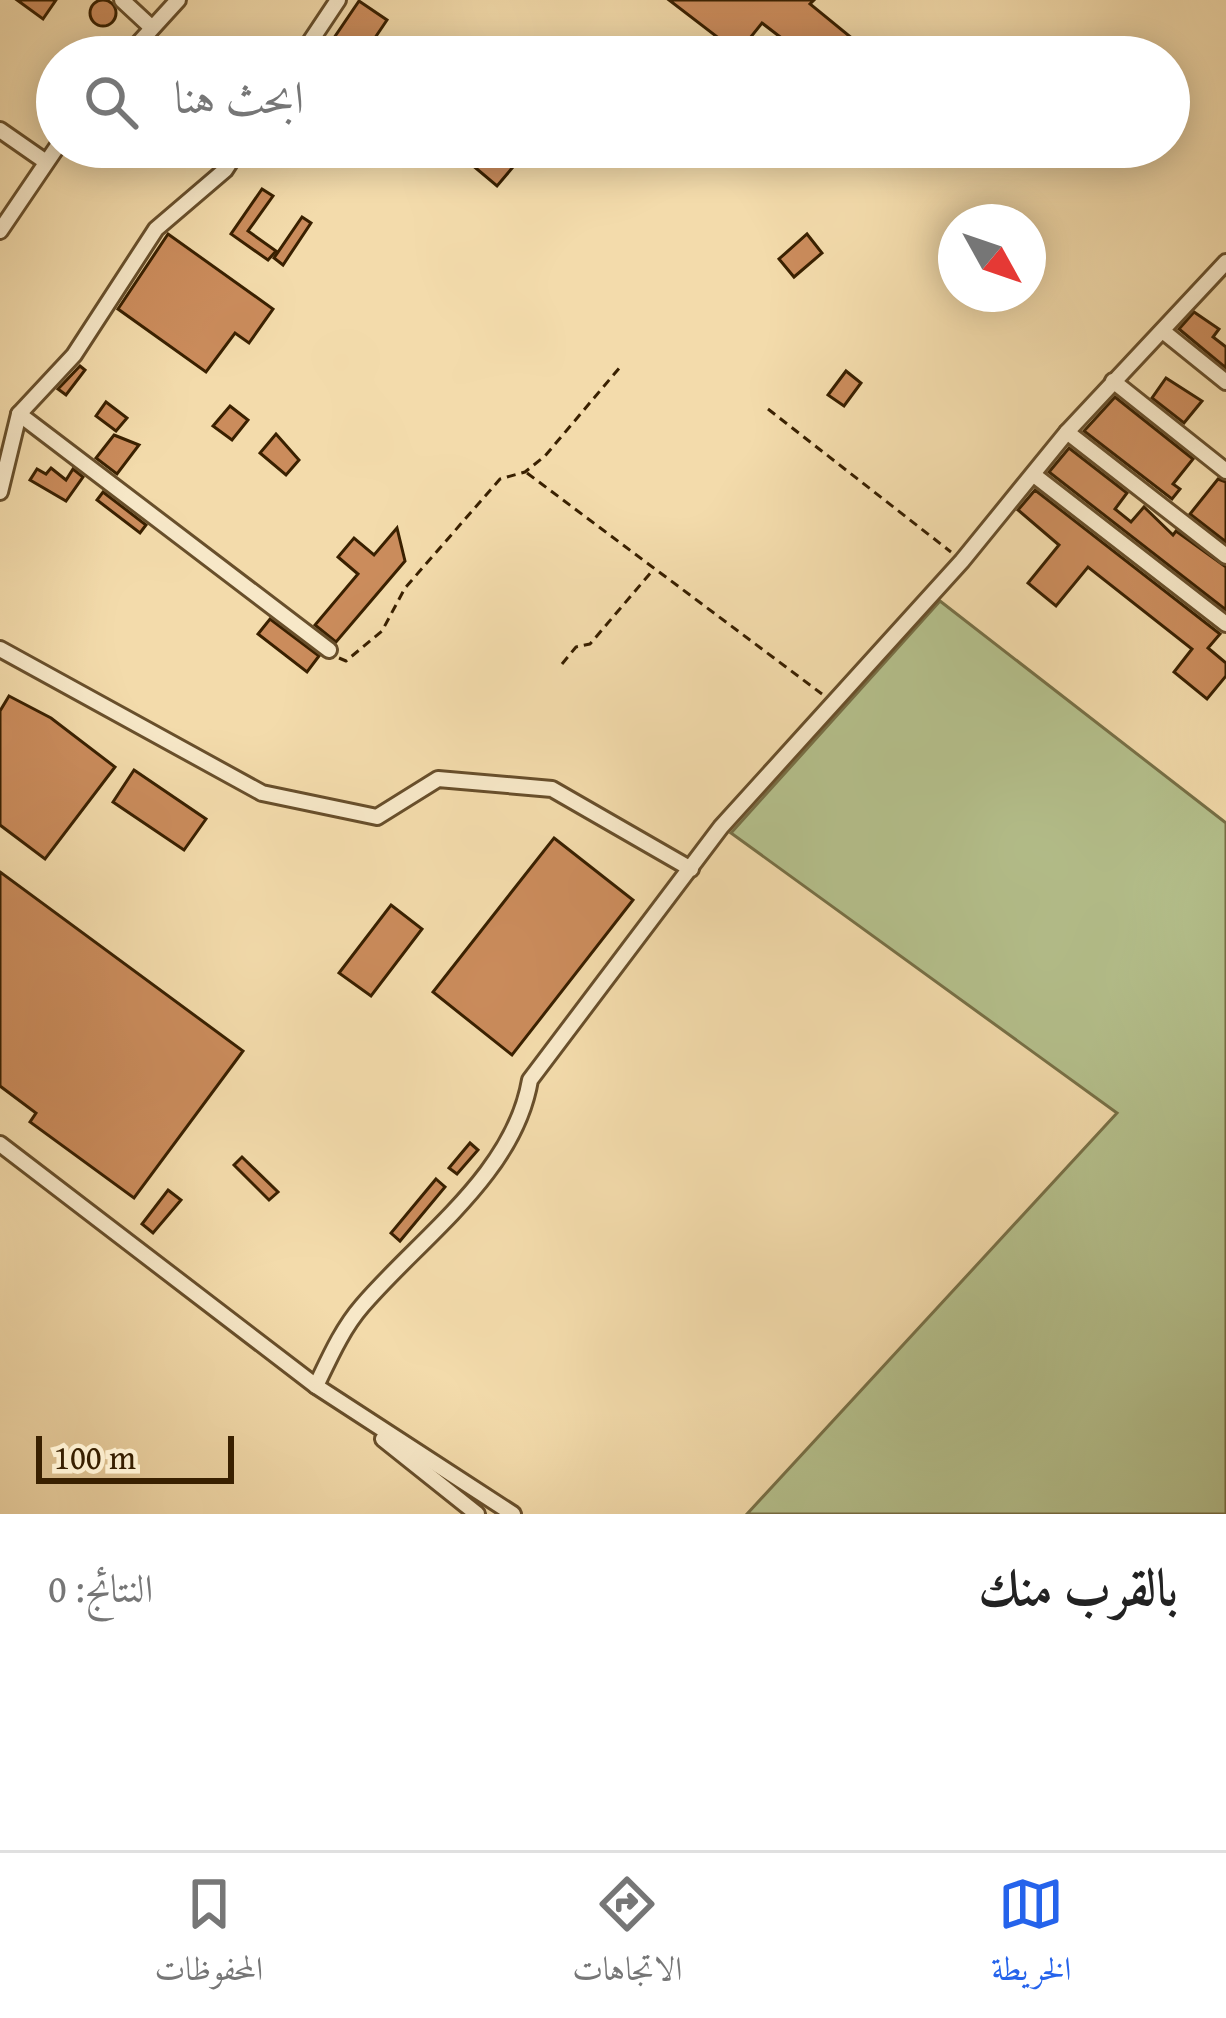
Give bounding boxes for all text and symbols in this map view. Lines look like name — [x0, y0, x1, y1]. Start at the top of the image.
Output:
search box — [36, 36, 1190, 168]
text: ابحث هنا — [174, 64, 304, 129]
icon: search — [78, 69, 144, 135]
north arrow — [938, 204, 1046, 312]
scale bar — [36, 1430, 234, 1483]
text: 100 m — [54, 1433, 136, 1481]
text: بالقرب منك — [978, 1549, 1178, 1624]
text: النتائج: 0 — [48, 1559, 153, 1616]
tab: المحفوظات — [154, 1871, 263, 2001]
tab: الاتجاهات — [572, 1871, 682, 2001]
tab: الخريطة — [991, 1871, 1072, 2001]

